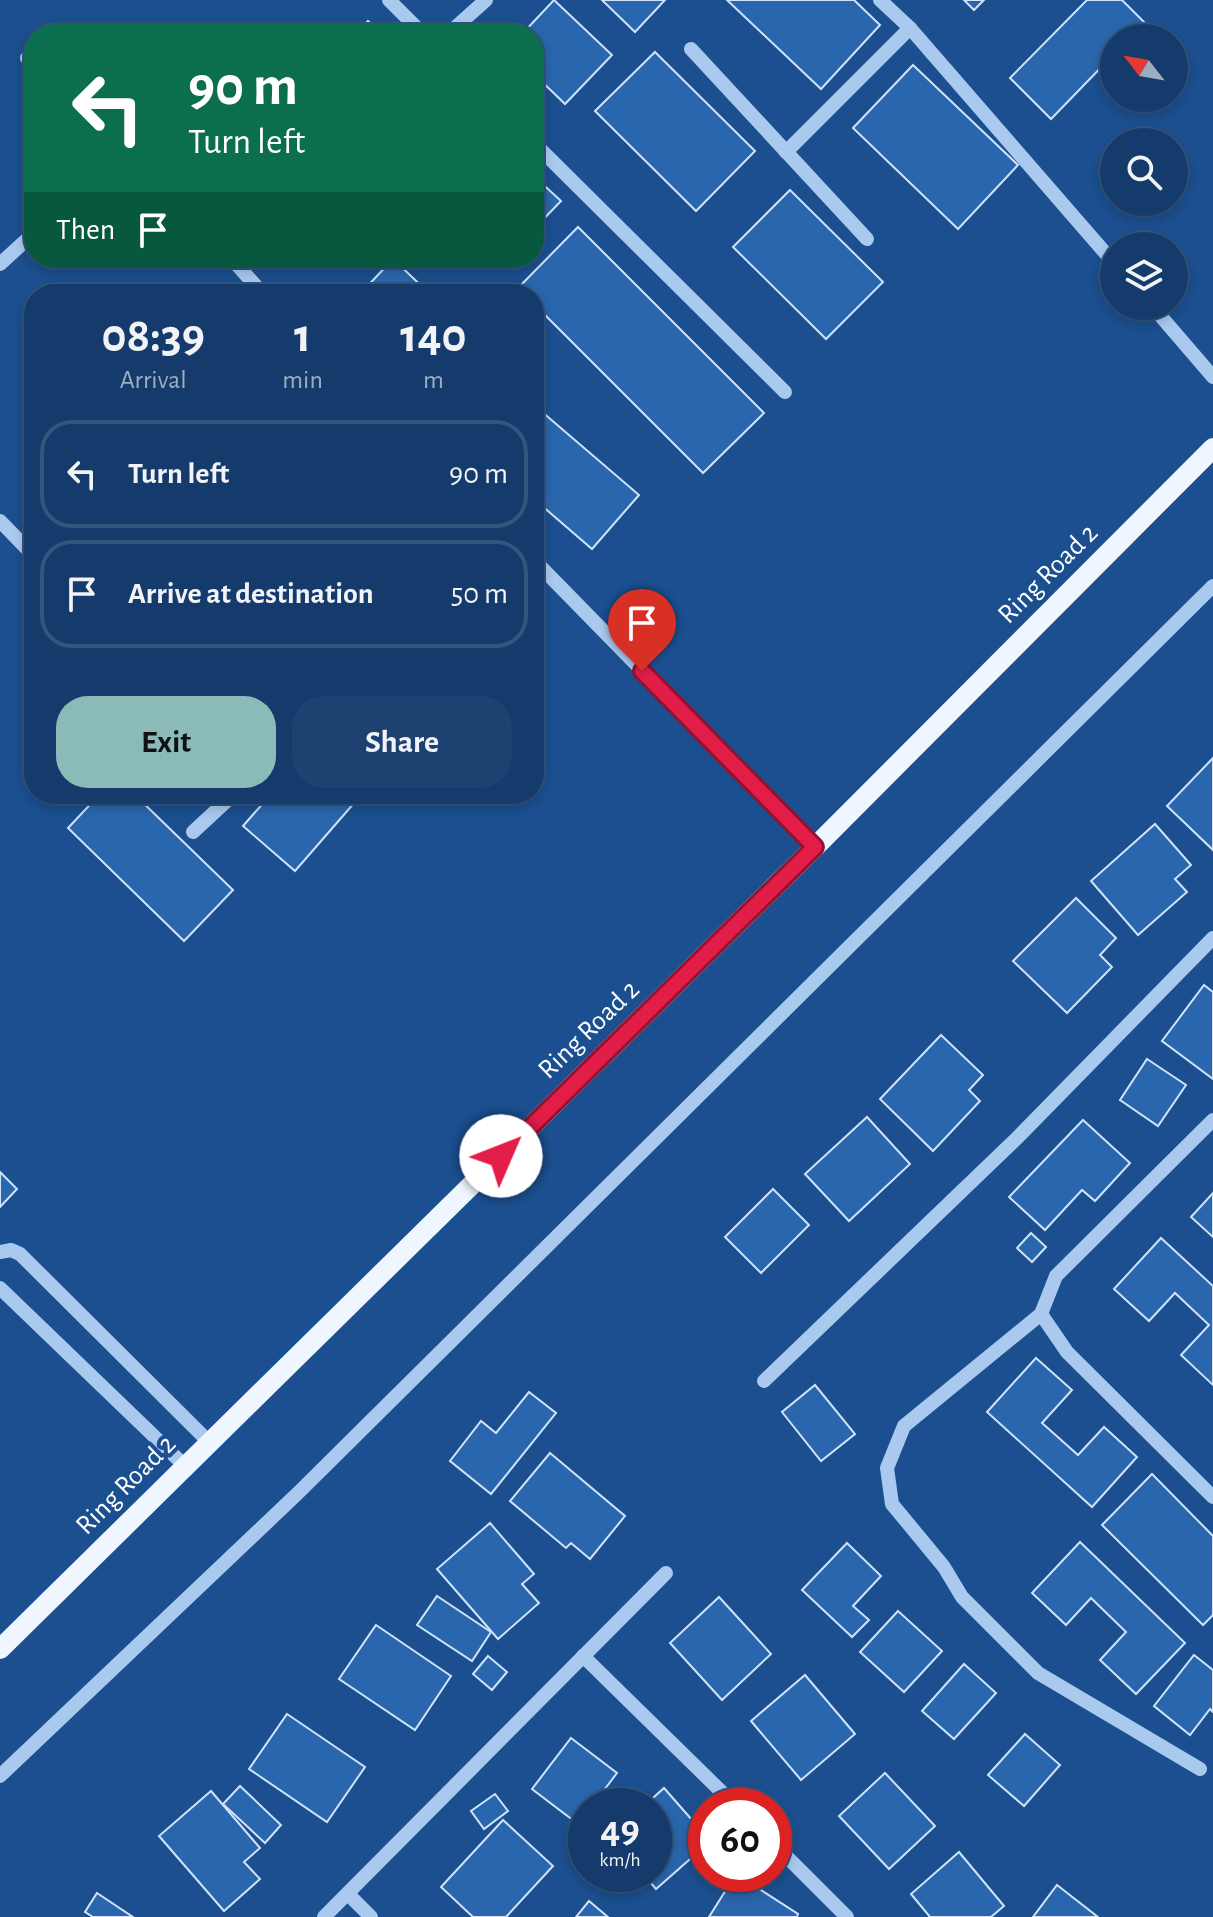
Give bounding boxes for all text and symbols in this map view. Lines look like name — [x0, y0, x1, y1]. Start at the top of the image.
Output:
north arrow — [1100, 24, 1188, 112]
map controls — [1100, 24, 1188, 320]
icon: left — [56, 56, 160, 160]
text: 90 m — [188, 59, 298, 115]
text: Turn left — [188, 124, 305, 160]
button: search — [1100, 128, 1188, 216]
icon: arrive — [131, 208, 175, 252]
text: Then — [56, 215, 115, 245]
button: layers — [1100, 232, 1188, 320]
text: 08:39 — [101, 313, 205, 361]
text: 1 — [294, 313, 311, 361]
text: 140 — [400, 313, 467, 361]
text: Arrival — [120, 367, 187, 393]
text: min — [282, 367, 323, 393]
text: m — [423, 367, 444, 393]
icon: left — [60, 452, 104, 496]
text: Turn left — [128, 459, 229, 489]
text: 90 m — [449, 459, 508, 489]
street label: Ring Road 2 — [993, 519, 1103, 629]
icon: arrive — [60, 572, 104, 616]
text: Arrive at destination — [128, 579, 374, 609]
text: 50 m — [451, 579, 508, 609]
pin — [608, 589, 676, 671]
icon: arrive — [620, 601, 664, 645]
button: Exit — [56, 696, 276, 788]
button: Share — [292, 696, 512, 788]
street label: Ring Road 2 — [533, 975, 645, 1085]
position arrow — [459, 1114, 543, 1198]
street label: Ring Road 2 — [71, 1430, 181, 1540]
speed limit sign: 60 — [688, 1788, 792, 1892]
text: 49 — [600, 1810, 640, 1850]
text: km/h — [599, 1850, 641, 1870]

